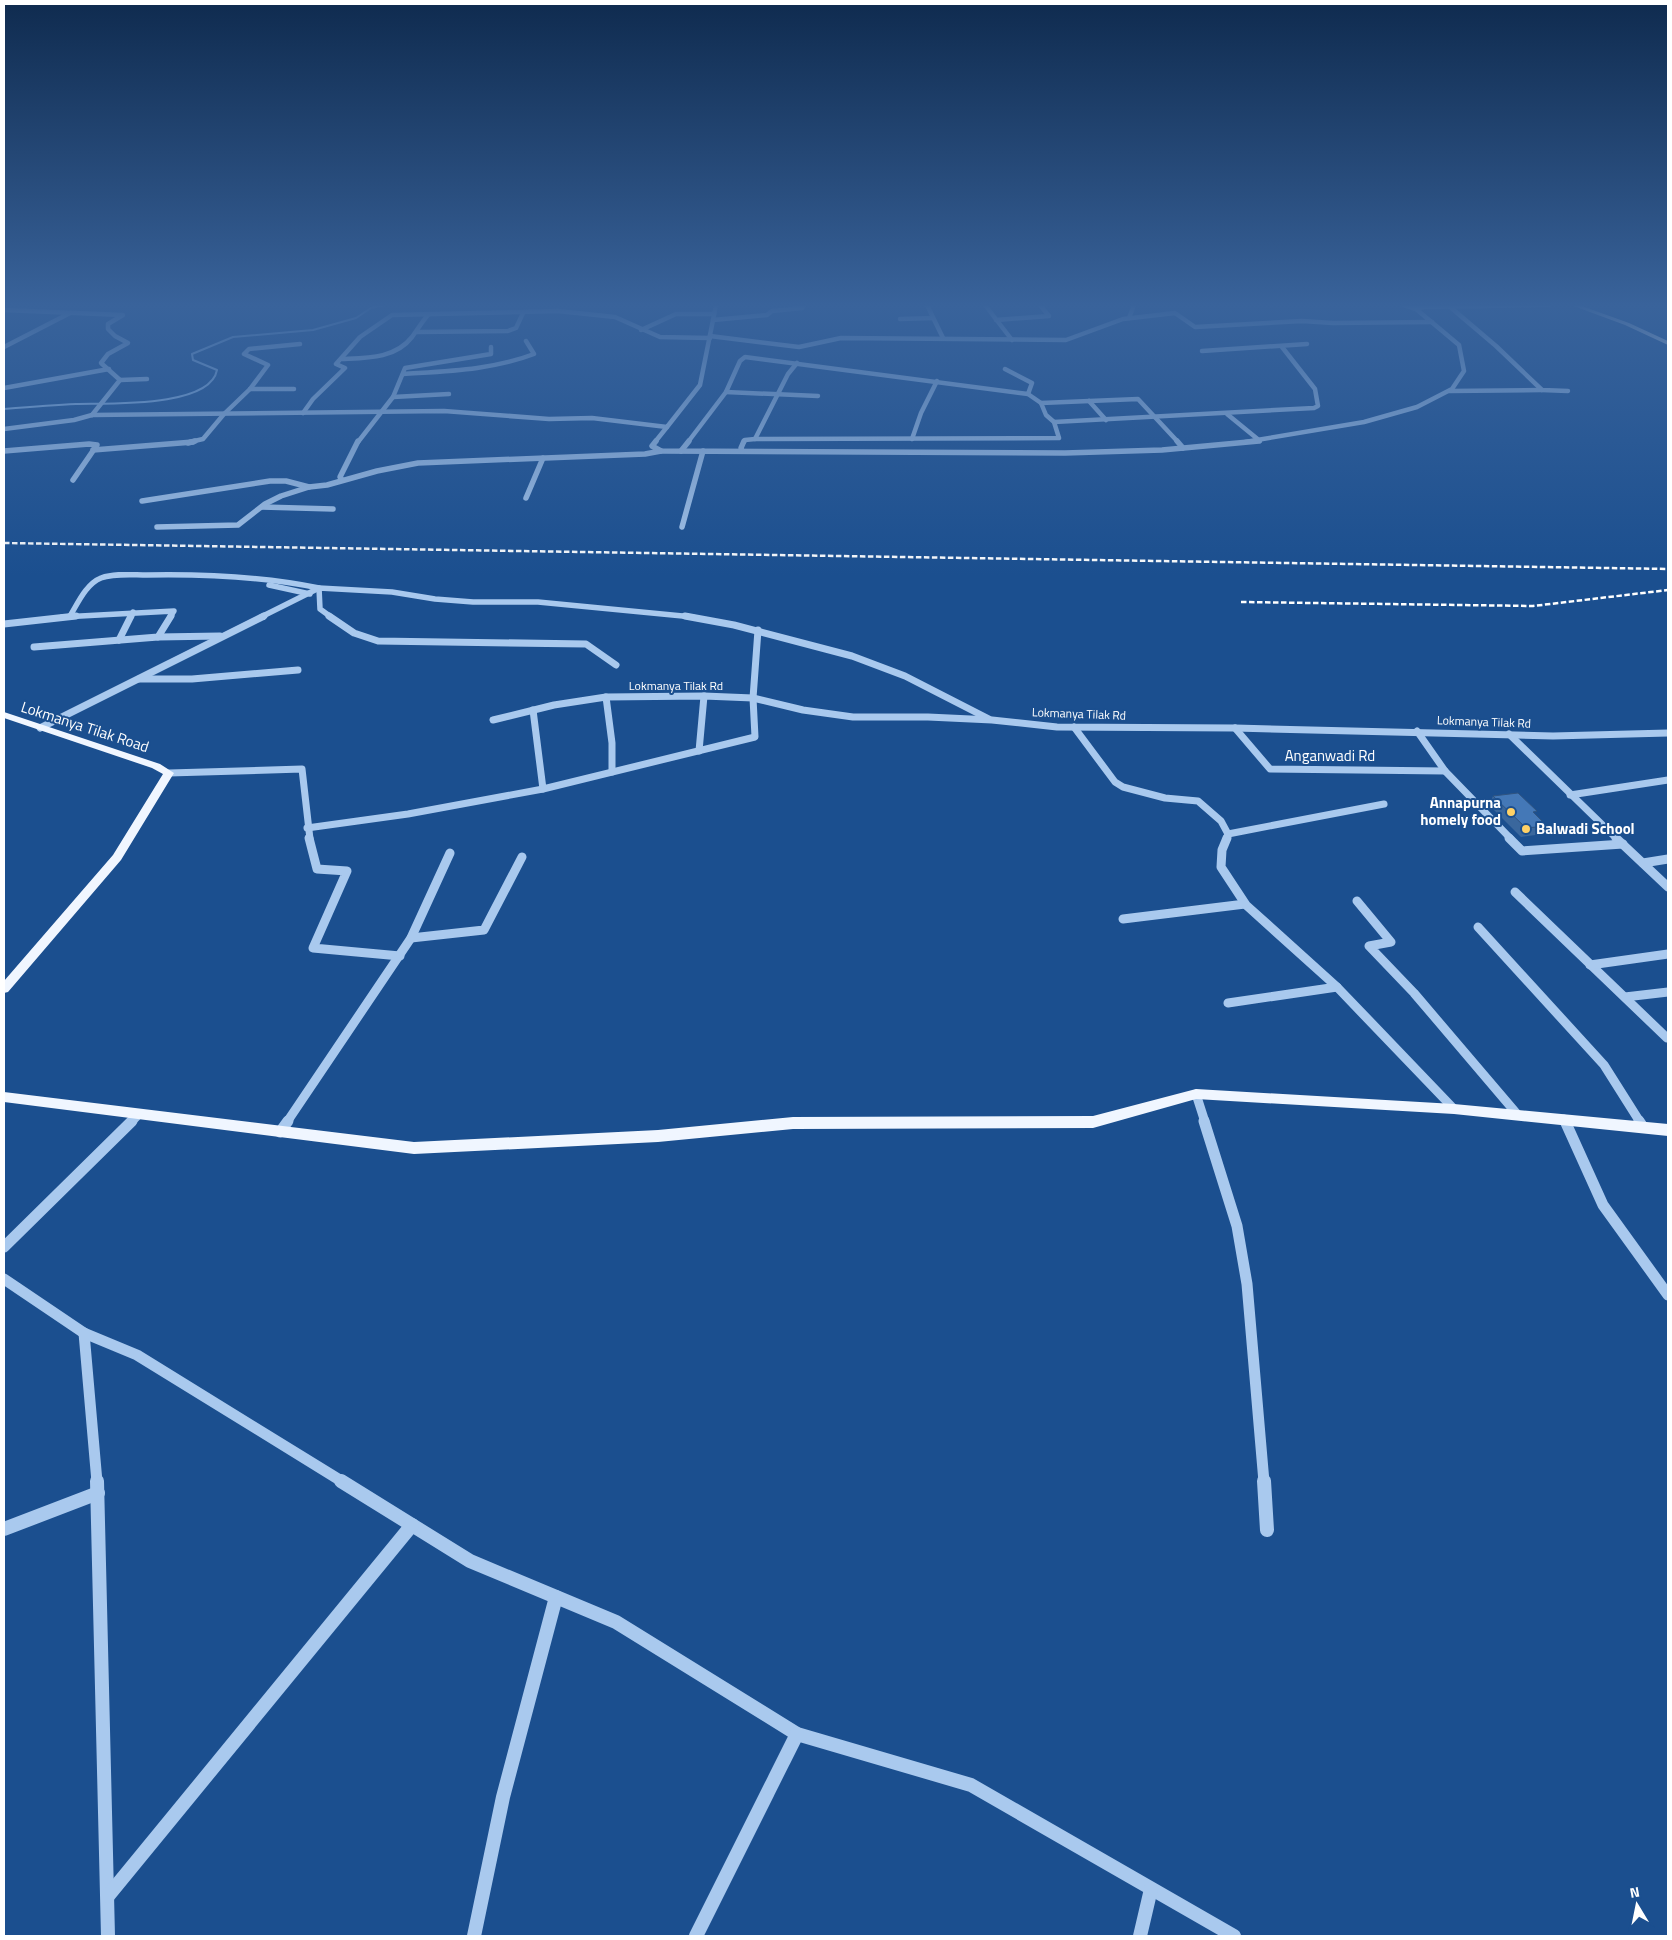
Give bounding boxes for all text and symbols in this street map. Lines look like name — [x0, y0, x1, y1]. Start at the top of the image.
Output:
street label: Lokmanya Tilak Rd — [629, 676, 723, 695]
street label: Lokmanya Tilak Road — [18, 695, 152, 758]
street label: Lokmanya Tilak Rd — [1032, 702, 1126, 725]
street label: Lokmanya Tilak Rd — [1437, 710, 1531, 733]
street label: Anganwadi Rd — [1285, 744, 1375, 767]
place label: Annapurna homely food — [1420, 791, 1501, 831]
marker: Annapurna homely food — [1505, 806, 1517, 818]
place label: Balwadi School — [1536, 817, 1635, 840]
marker: Balwadi School — [1520, 823, 1532, 835]
north arrow — [1612, 1880, 1662, 1930]
text: N — [1628, 1881, 1641, 1903]

